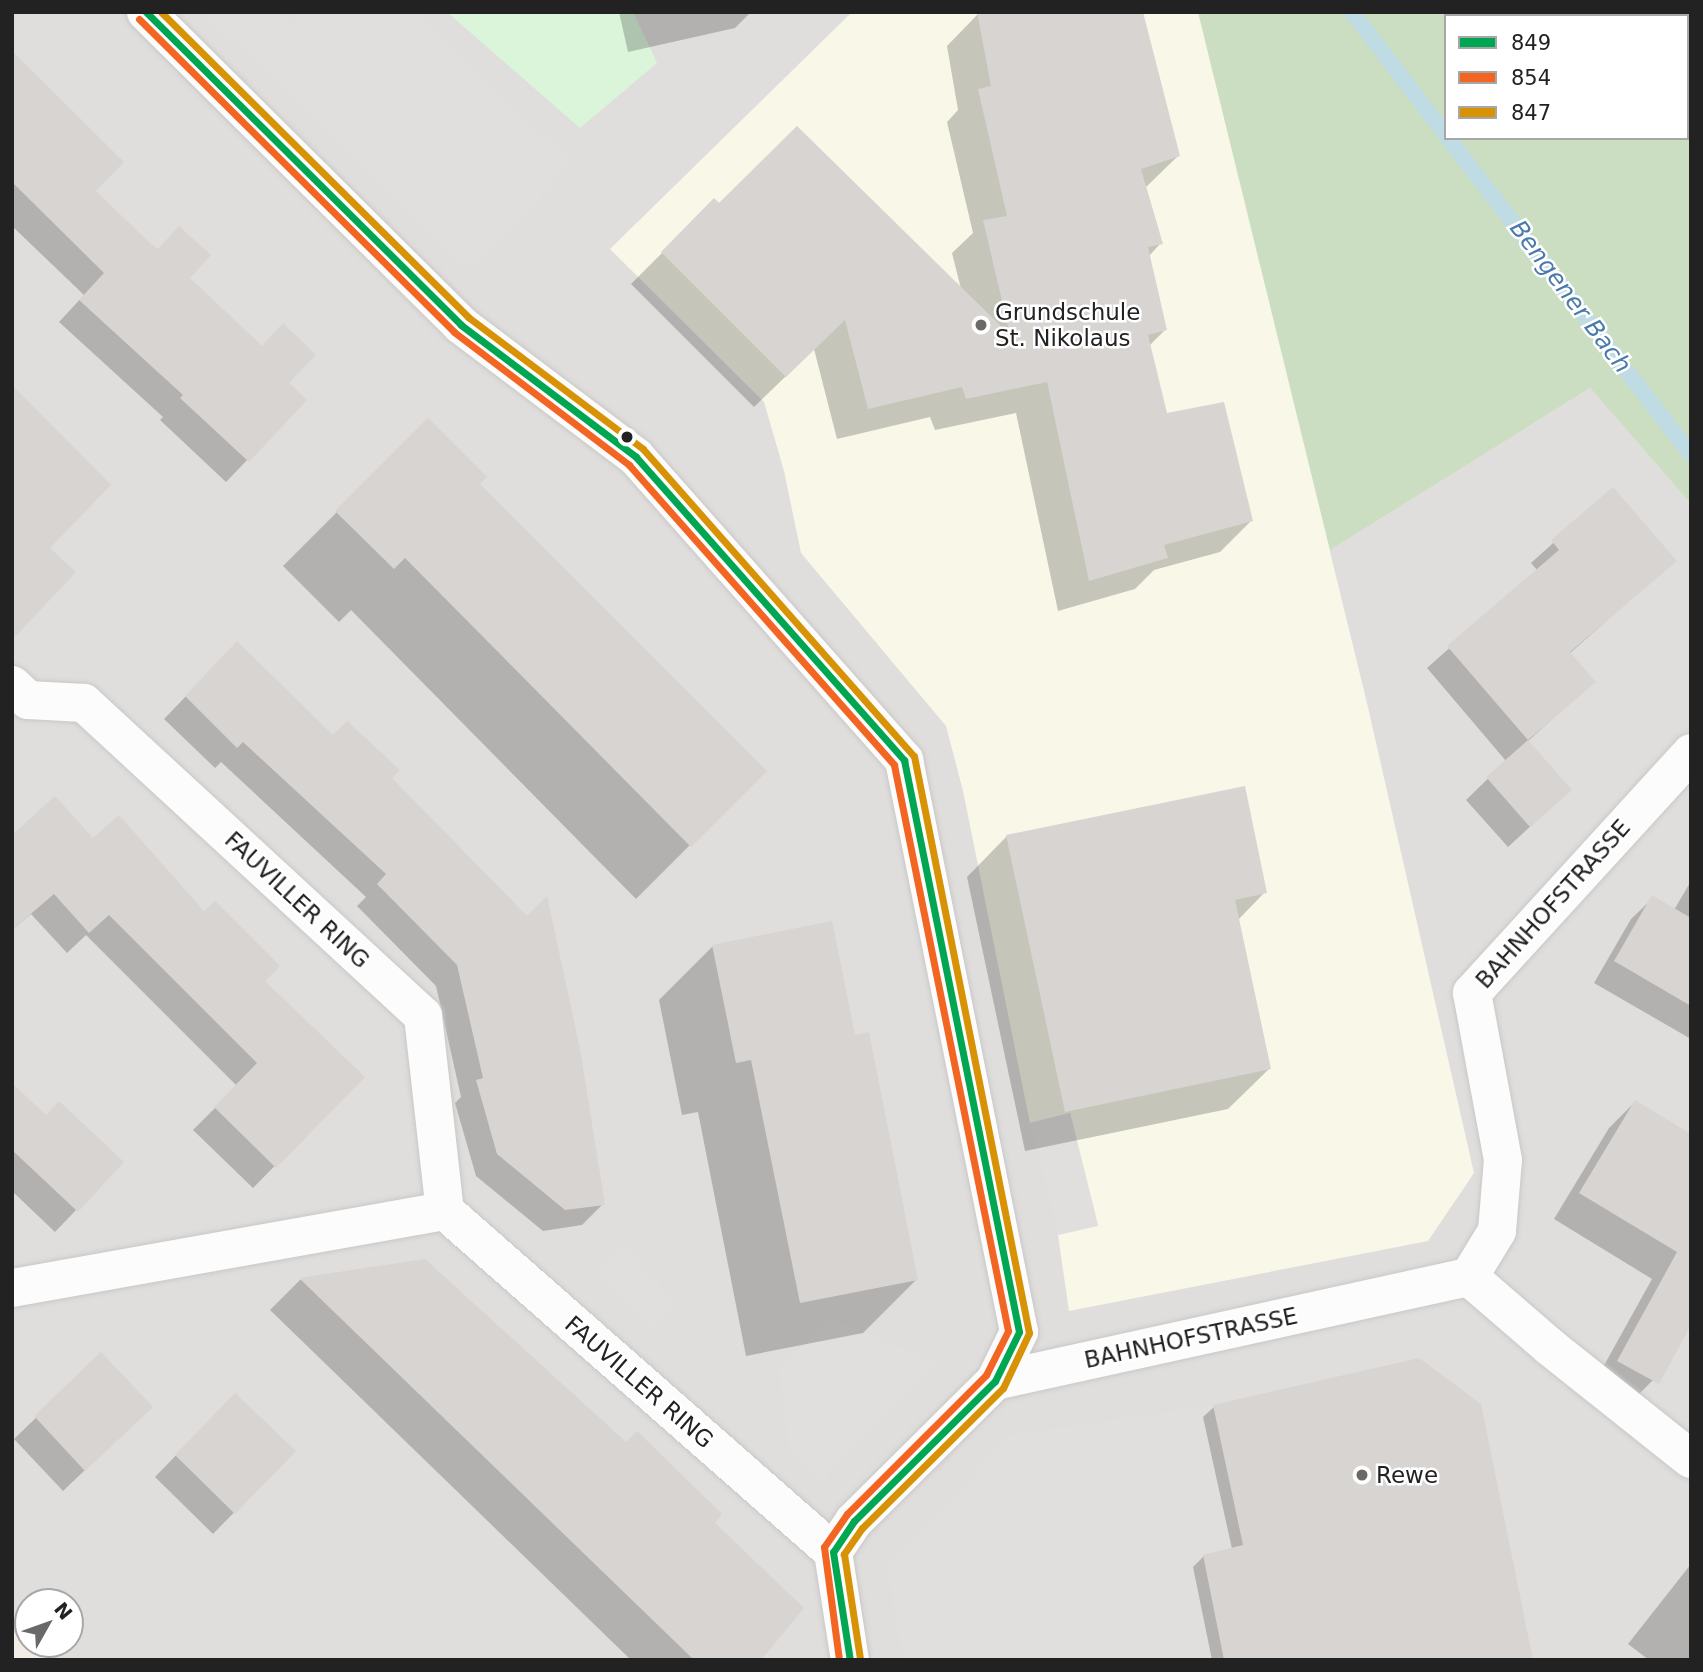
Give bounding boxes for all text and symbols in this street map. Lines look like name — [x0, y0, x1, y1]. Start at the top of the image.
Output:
legend — [1444, 14, 1689, 140]
text: 849 — [1511, 31, 1551, 55]
text: 854 — [1511, 66, 1551, 90]
text: 847 — [1511, 101, 1551, 125]
water label: Bengener Bach — [1503, 215, 1637, 379]
place label: Grundschule St. Nikolaus — [995, 298, 1140, 352]
marker: Grundschule St. Nikolaus — [973, 317, 989, 333]
unlabelled marker — [620, 430, 634, 444]
street label: BAHNHOFSTRASSE — [1470, 814, 1636, 994]
street label: FAUVILLER RING — [219, 826, 375, 974]
street label: BAHNHOFSTRASSE — [1082, 1302, 1300, 1374]
street label: FAUVILLER RING — [559, 1310, 719, 1454]
place label: Rewe — [1376, 1461, 1438, 1489]
marker: Rewe — [1354, 1467, 1370, 1483]
north arrow — [14, 1588, 84, 1658]
text: N — [50, 1598, 77, 1624]

